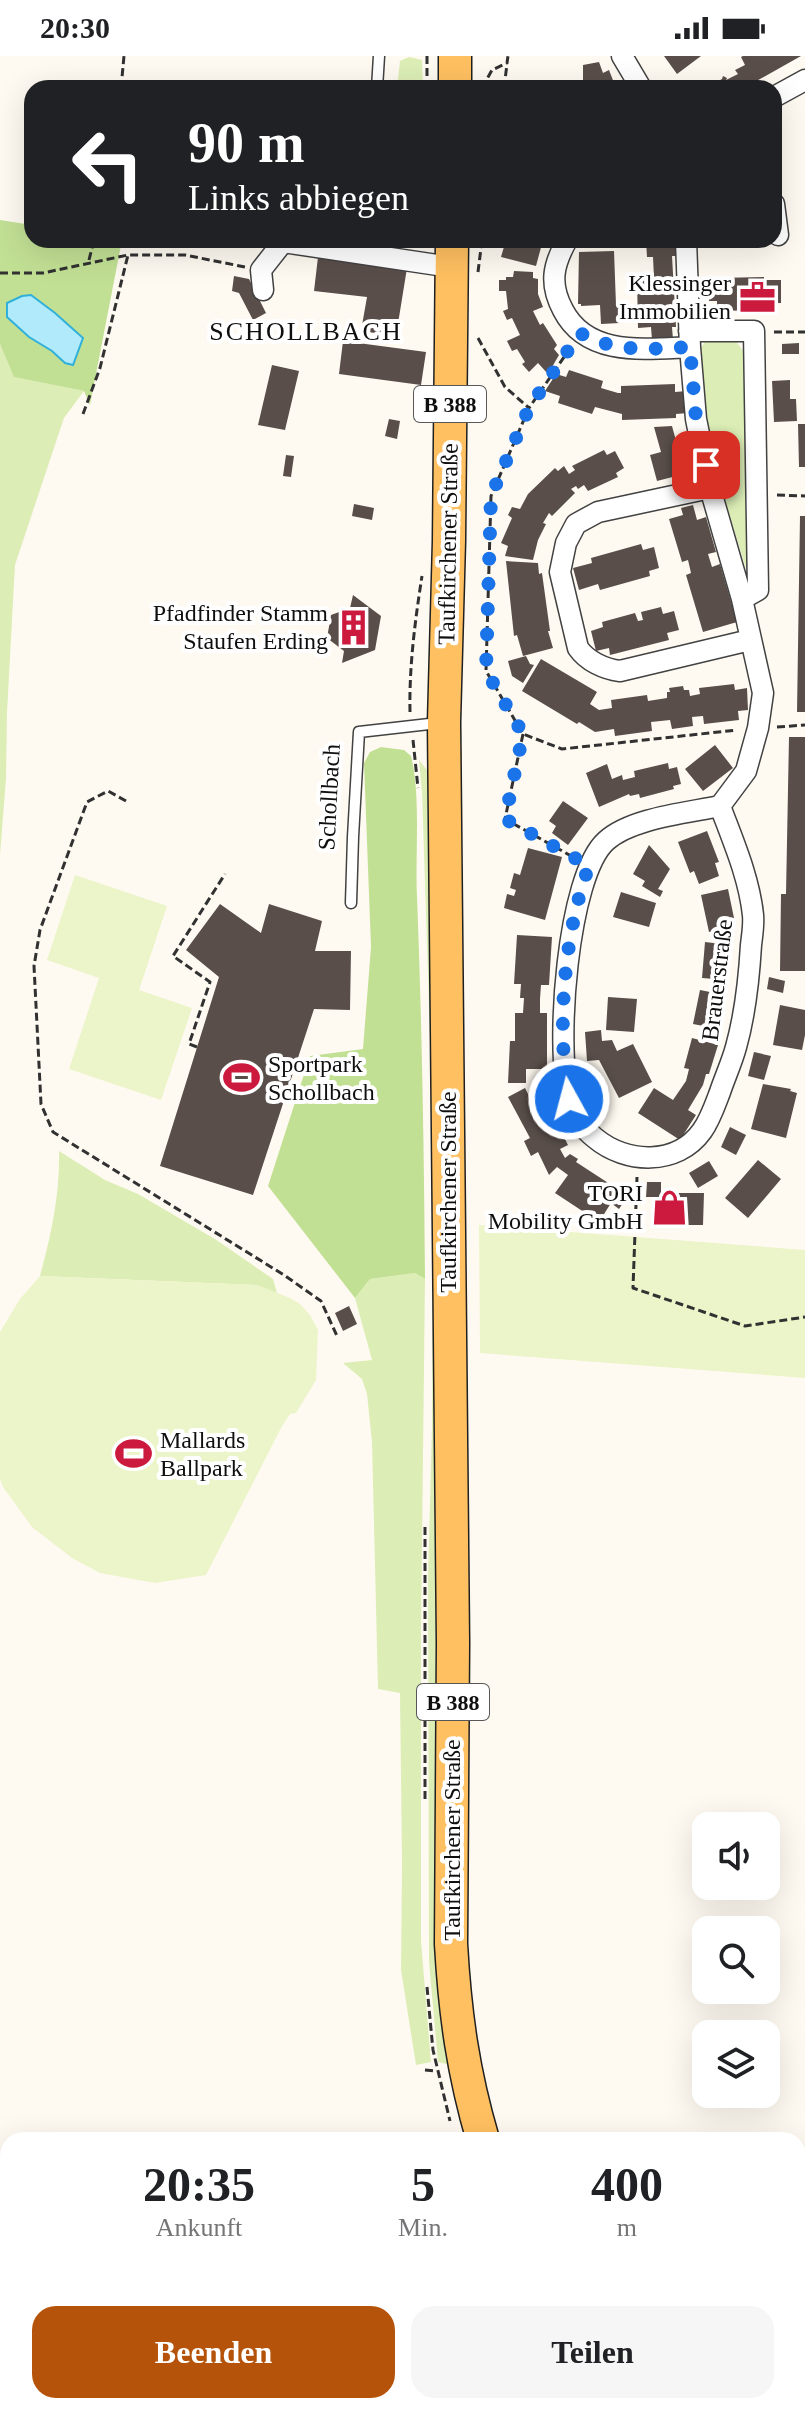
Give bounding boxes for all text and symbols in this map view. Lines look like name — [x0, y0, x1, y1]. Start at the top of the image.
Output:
text: 20:30 — [40, 11, 110, 44]
icon: left — [56, 112, 160, 216]
text: 90 m — [188, 112, 305, 174]
text: Links abbiegen — [188, 178, 409, 218]
place label: Klessinger Immobilien — [619, 270, 731, 324]
office icon: Klessinger Immobilien — [738, 278, 776, 316]
district label: SCHOLLBACH — [209, 317, 403, 346]
road number: B 388 — [414, 386, 486, 422]
pin — [672, 431, 740, 499]
street label: Taufkirchener Straße — [433, 443, 463, 645]
icon: arrive — [684, 443, 728, 487]
place label: Pfadfinder Stamm Staufen Erding — [153, 600, 328, 654]
building icon: Pfadfinder Stamm Staufen Erding — [335, 608, 373, 646]
street label: Schollbach — [313, 743, 345, 851]
street label: Brauerstraße — [697, 918, 737, 1042]
place label: Sportpark Schollbach — [268, 1051, 375, 1105]
position arrow — [527, 1057, 611, 1141]
sports icon: Sportpark Schollbach — [223, 1059, 261, 1097]
street label: Taufkirchener Straße — [435, 1091, 461, 1293]
place label: TORI Mobility GmbH — [488, 1180, 643, 1234]
shop icon: TORI Mobility GmbH — [650, 1188, 688, 1226]
place label: Mallards Ballpark — [160, 1427, 245, 1481]
sports icon: Mallards Ballpark — [115, 1435, 153, 1473]
road number: B 388 — [417, 1684, 489, 1720]
street label: Taufkirchener Straße — [439, 1739, 465, 1941]
map controls — [692, 1812, 780, 2108]
button: sound — [692, 1812, 780, 1900]
button: search — [692, 1916, 780, 2004]
button: layers — [692, 2020, 780, 2108]
text: 20:35 — [143, 2158, 255, 2211]
text: 5 — [411, 2158, 435, 2211]
text: 400 — [591, 2158, 663, 2211]
text: Ankunft — [156, 2213, 242, 2242]
text: Min. — [398, 2213, 448, 2242]
text: m — [617, 2213, 637, 2242]
button: Beenden — [32, 2306, 395, 2398]
button: Teilen — [411, 2306, 774, 2398]

